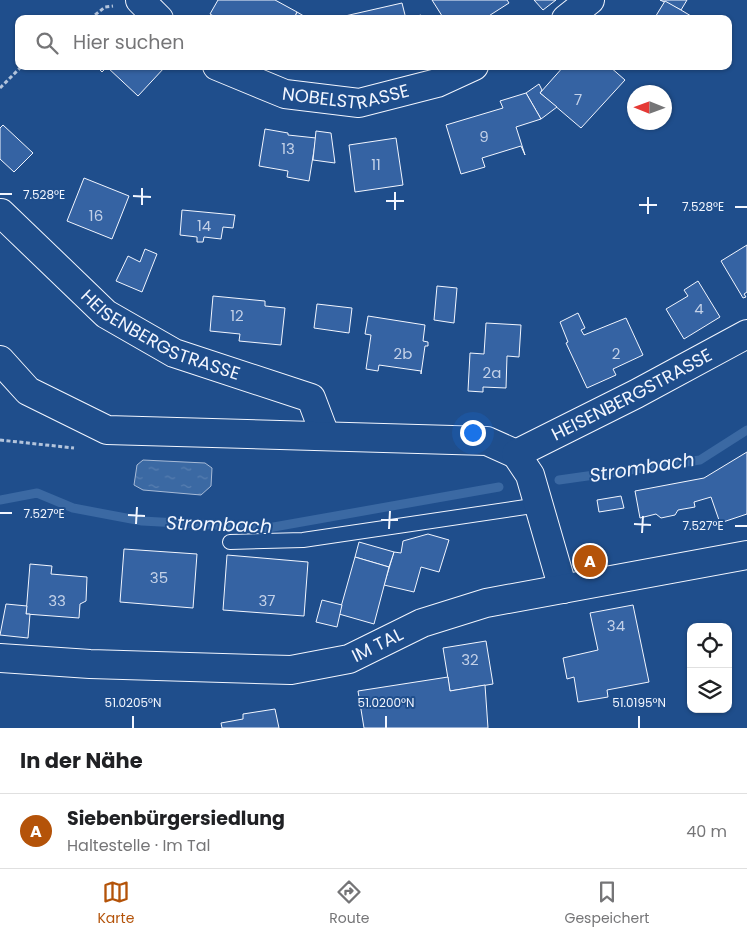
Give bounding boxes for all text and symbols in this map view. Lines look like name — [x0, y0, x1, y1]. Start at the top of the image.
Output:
search box — [15, 15, 732, 70]
icon: search — [33, 29, 61, 57]
text: Hier suchen — [73, 29, 184, 56]
street label: NOBELSTRASSE — [281, 78, 412, 115]
north arrow — [627, 85, 672, 130]
house number: 7 — [574, 89, 582, 110]
house number: 9 — [479, 126, 489, 147]
house number: 13 — [281, 138, 295, 159]
house number: 11 — [371, 154, 381, 175]
text: 7.528°E — [23, 186, 65, 203]
text: 7.528°E — [682, 198, 724, 215]
house number: 16 — [89, 205, 103, 226]
house number: 14 — [197, 215, 211, 236]
street label: HEISENBERGSTRASSE — [76, 283, 243, 386]
house number: 4 — [694, 298, 704, 319]
house number: 12 — [230, 305, 244, 326]
street label: HEISENBERGSTRASSE — [547, 342, 716, 446]
house number: 2b — [394, 343, 412, 364]
house number: 2 — [612, 343, 620, 364]
house number: 2a — [483, 362, 501, 383]
your location — [460, 420, 486, 446]
water label: Strombach — [588, 446, 697, 489]
text: 7.527°E — [23, 505, 65, 522]
water label: Strombach — [165, 509, 273, 540]
text: 7.527°E — [682, 517, 724, 534]
pin: A — [574, 542, 606, 580]
house number: 35 — [150, 567, 168, 588]
house number: 33 — [48, 590, 66, 611]
house number: 37 — [258, 590, 276, 611]
house number: 34 — [607, 615, 625, 636]
street label: IM TAL — [347, 621, 407, 668]
map controls — [687, 623, 732, 713]
button: locate — [687, 623, 732, 668]
house number: 32 — [461, 649, 479, 670]
button: layers — [687, 668, 732, 713]
text: 51.0205°N — [105, 694, 161, 711]
text: 51.0200°N — [358, 694, 414, 711]
text: 51.0195°N — [612, 694, 666, 711]
text: In der Nähe — [20, 746, 143, 775]
text: Siebenbürgersiedlung — [67, 805, 285, 832]
text: A — [30, 820, 42, 843]
text: 40 m — [686, 820, 727, 843]
text: Haltestelle · Im Tal — [67, 834, 211, 857]
tab: Karte — [97, 878, 134, 929]
tab: Route — [329, 878, 370, 929]
tab: Gespeichert — [565, 878, 649, 929]

